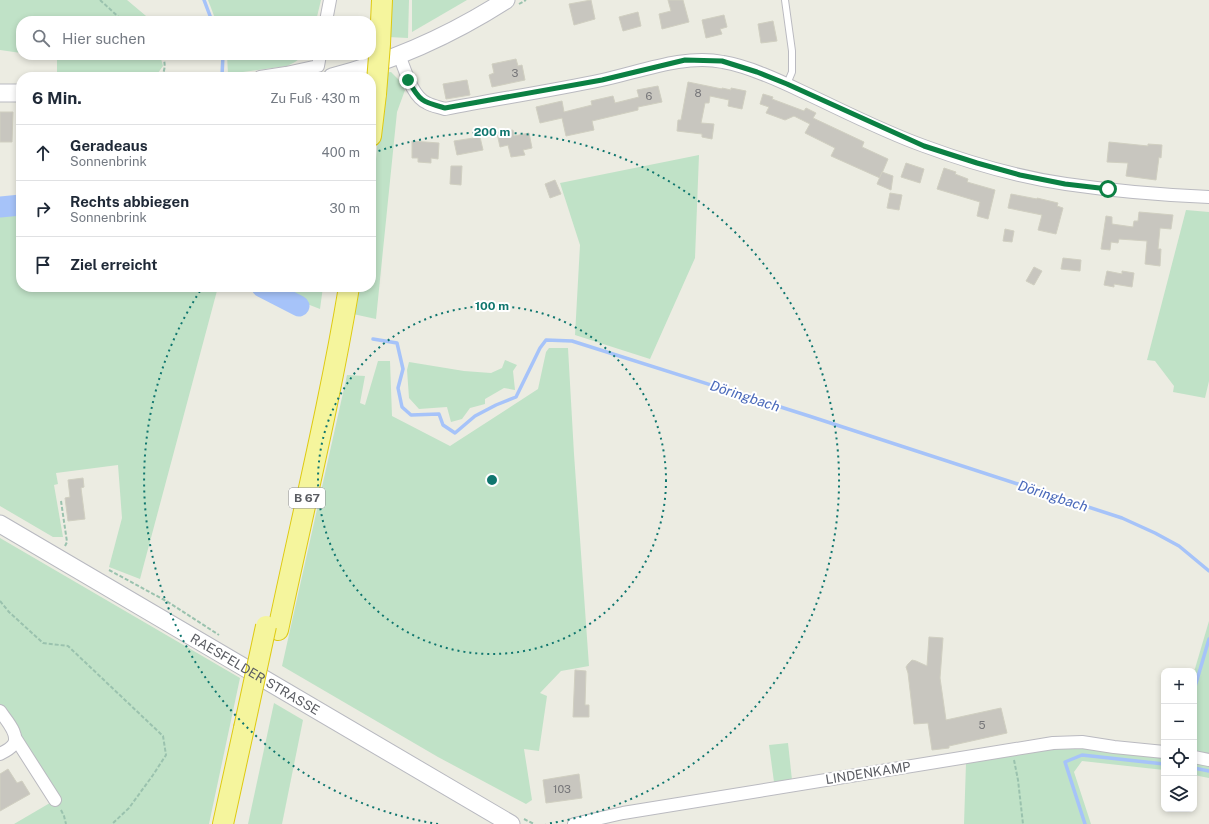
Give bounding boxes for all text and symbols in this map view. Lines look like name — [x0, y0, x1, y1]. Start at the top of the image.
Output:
search box — [16, 16, 376, 60]
icon: search — [30, 27, 52, 49]
text: Hier suchen — [62, 30, 145, 47]
house number: 3 — [512, 67, 519, 79]
route end — [399, 71, 417, 89]
house number: 8 — [694, 87, 702, 99]
text: 6 Min. — [32, 88, 82, 108]
house number: 6 — [646, 90, 653, 102]
text: Zu Fuß · 430 m — [270, 91, 360, 106]
text: 200 m — [474, 125, 510, 139]
text: Geradeaus — [70, 137, 148, 154]
icon: ahead — [32, 142, 54, 164]
text: 400 m — [322, 145, 360, 160]
text: Sonnenbrink — [70, 154, 147, 169]
route start — [1099, 180, 1117, 198]
text: Rechts abbiegen — [70, 193, 189, 210]
icon: right — [32, 198, 54, 220]
text: 30 m — [330, 201, 360, 216]
text: Sonnenbrink — [70, 210, 147, 225]
icon: arrive — [32, 254, 54, 276]
text: Ziel erreicht — [70, 256, 157, 273]
text: 100 m — [475, 299, 509, 313]
water label: Döringbach — [708, 377, 782, 415]
centre of rings — [485, 473, 499, 487]
water label: Döringbach — [1016, 477, 1090, 515]
road number: B 67 — [289, 488, 325, 508]
street label: RAESFELDER STRASSE — [188, 630, 322, 718]
map controls — [1161, 668, 1197, 812]
button: + — [1161, 668, 1197, 704]
button: − — [1161, 704, 1197, 740]
house number: 5 — [978, 719, 986, 731]
button: locate — [1161, 740, 1197, 776]
street label: LINDENKAMP — [824, 759, 912, 787]
button: layers — [1161, 776, 1197, 812]
house number: 103 — [553, 783, 571, 795]

